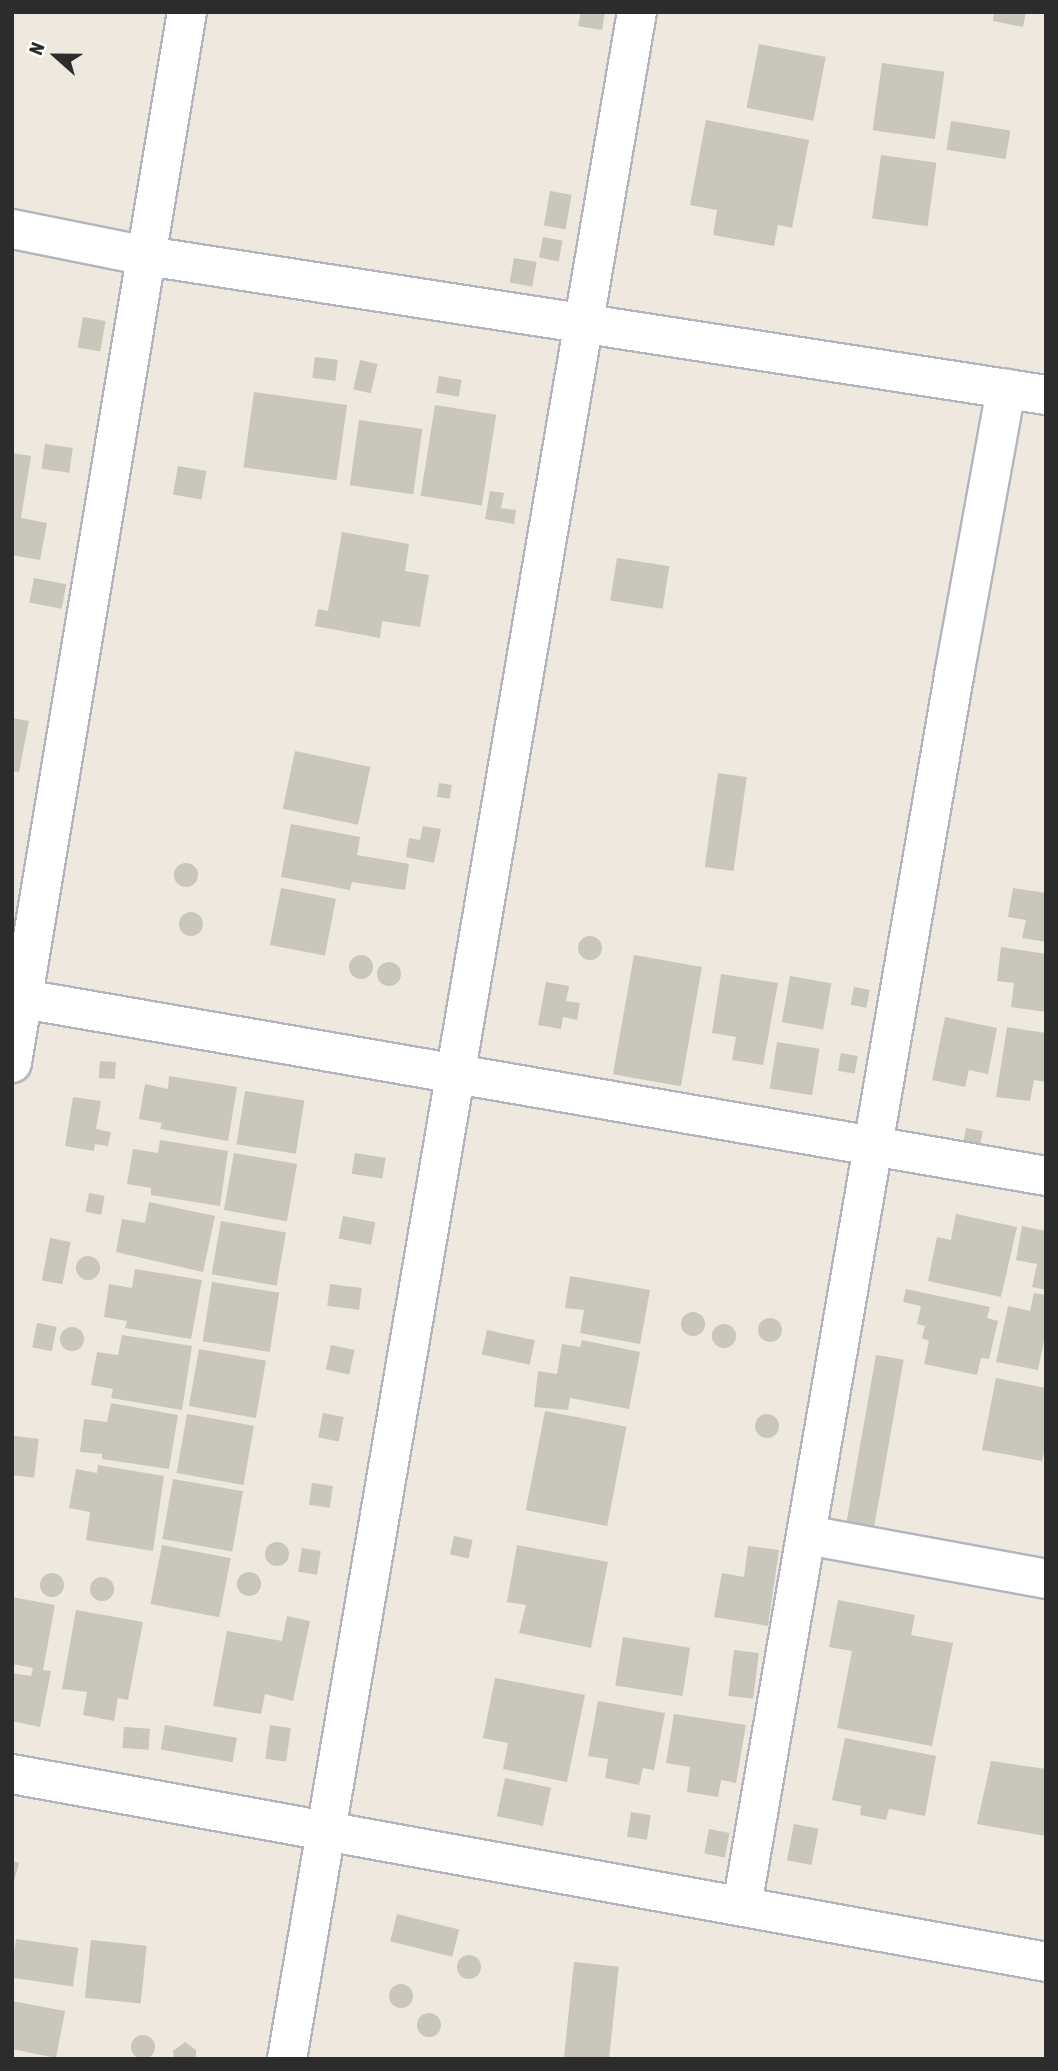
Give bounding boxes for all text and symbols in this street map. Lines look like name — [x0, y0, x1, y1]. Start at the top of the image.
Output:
north arrow — [21, 21, 91, 91]
text: N — [24, 39, 49, 58]

